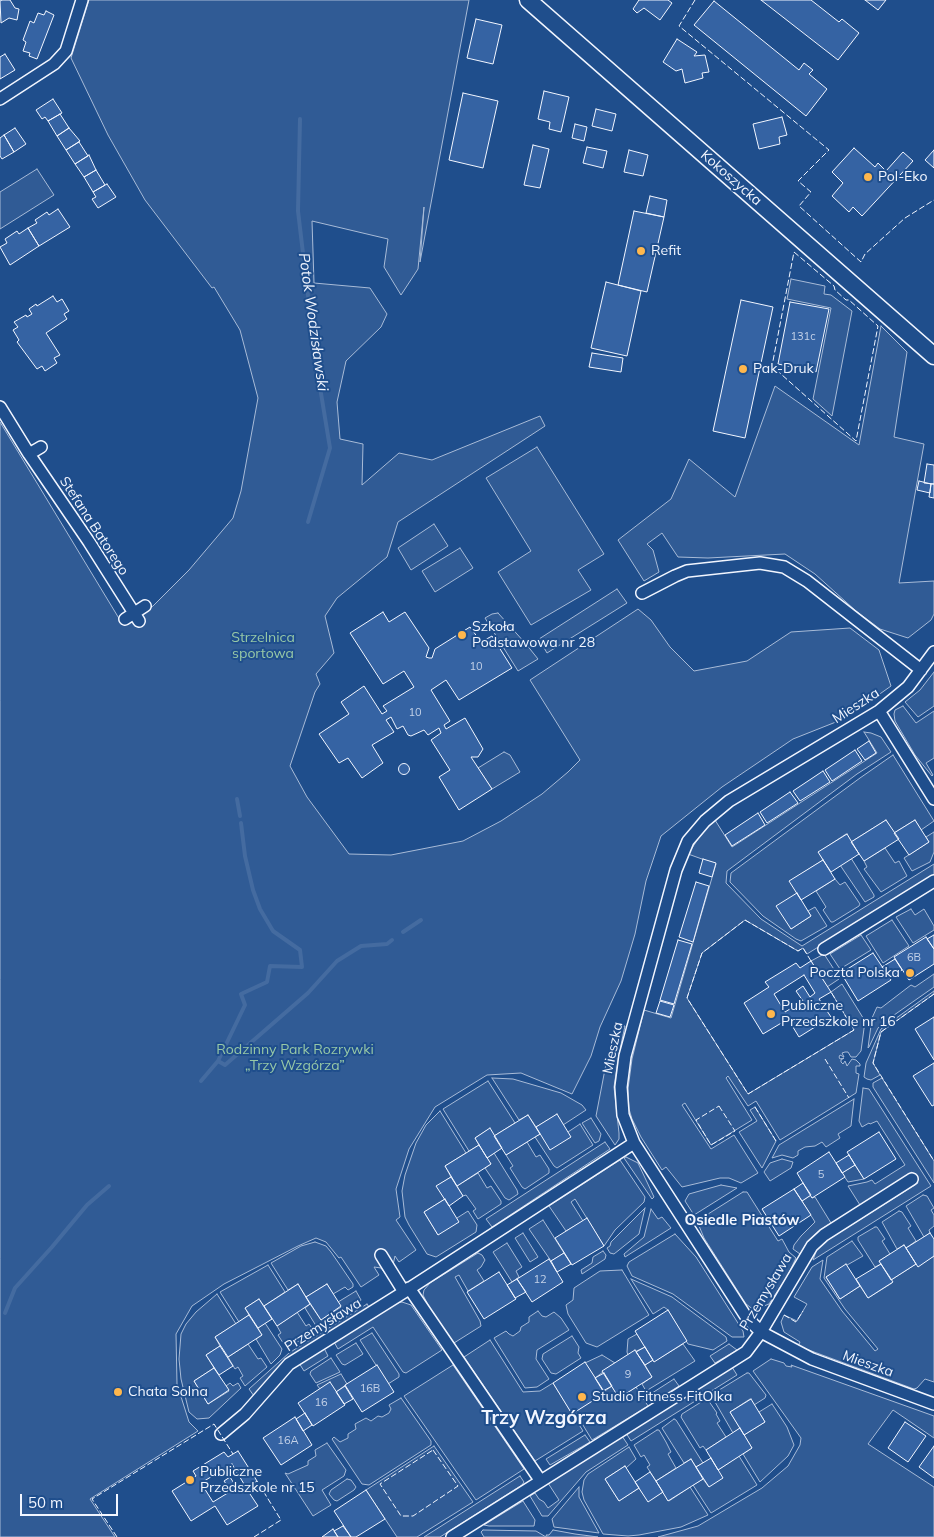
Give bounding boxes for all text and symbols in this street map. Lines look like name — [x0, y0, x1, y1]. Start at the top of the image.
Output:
street label: Kokoszycka — [697, 147, 765, 209]
place label: Pol-Eko — [878, 169, 927, 185]
marker: Pol-Eko — [862, 171, 874, 183]
place label: Refit — [651, 243, 681, 259]
marker: Refit — [635, 245, 647, 257]
water label: Potok Wodzisławski — [294, 252, 332, 392]
house number: 131c — [790, 330, 816, 344]
place label: Pak-Druk — [753, 361, 814, 377]
marker: Pak-Druk — [737, 363, 749, 375]
street label: Stefana Batorego — [56, 474, 132, 578]
place label: Szkoła Podstawowa nr 28 — [472, 619, 595, 652]
marker: Szkoła Podstawowa nr 28 — [456, 629, 468, 641]
park label: Strzelnica sportowa — [231, 630, 295, 662]
house number: 10 — [469, 660, 483, 674]
street label: Mieszka — [829, 685, 883, 727]
house number: 10 — [408, 706, 422, 720]
house number: 6B — [907, 951, 921, 965]
place label: Poczta Polska — [809, 965, 900, 981]
marker: Poczta Polska — [904, 967, 916, 979]
place label: Publiczne Przedszkole nr 16 — [781, 998, 896, 1030]
marker: Publiczne Przedszkole nr 16 — [765, 1008, 777, 1020]
street label: Mieszka — [599, 1021, 627, 1075]
park label: Rodzinny Park Rozrywki „Trzy Wzgórza” — [216, 1042, 374, 1074]
house number: 5 — [818, 1168, 824, 1182]
district label: Osiedle Piastów — [684, 1211, 800, 1229]
street label: Przemysława — [736, 1250, 796, 1334]
house number: 12 — [533, 1273, 547, 1287]
street label: Przemysława — [282, 1295, 364, 1355]
street label: Mieszka — [840, 1347, 896, 1381]
house number: 9 — [625, 1368, 631, 1382]
house number: 16B — [360, 1382, 380, 1396]
place label: Chata Solna — [128, 1384, 208, 1400]
marker: Chata Solna — [112, 1386, 124, 1398]
place label: Studio Fitness FitOlka — [592, 1389, 732, 1405]
marker: Studio Fitness FitOlka — [576, 1391, 588, 1403]
house number: 16 — [314, 1396, 328, 1410]
district label: Trzy Wzgórza — [481, 1407, 607, 1429]
house number: 16A — [277, 1434, 299, 1448]
place label: Publiczne Przedszkole nr 15 — [200, 1464, 315, 1496]
marker: Publiczne Przedszkole nr 15 — [184, 1474, 196, 1486]
scale bar — [22, 1484, 120, 1516]
text: 50 m — [28, 1493, 63, 1512]

